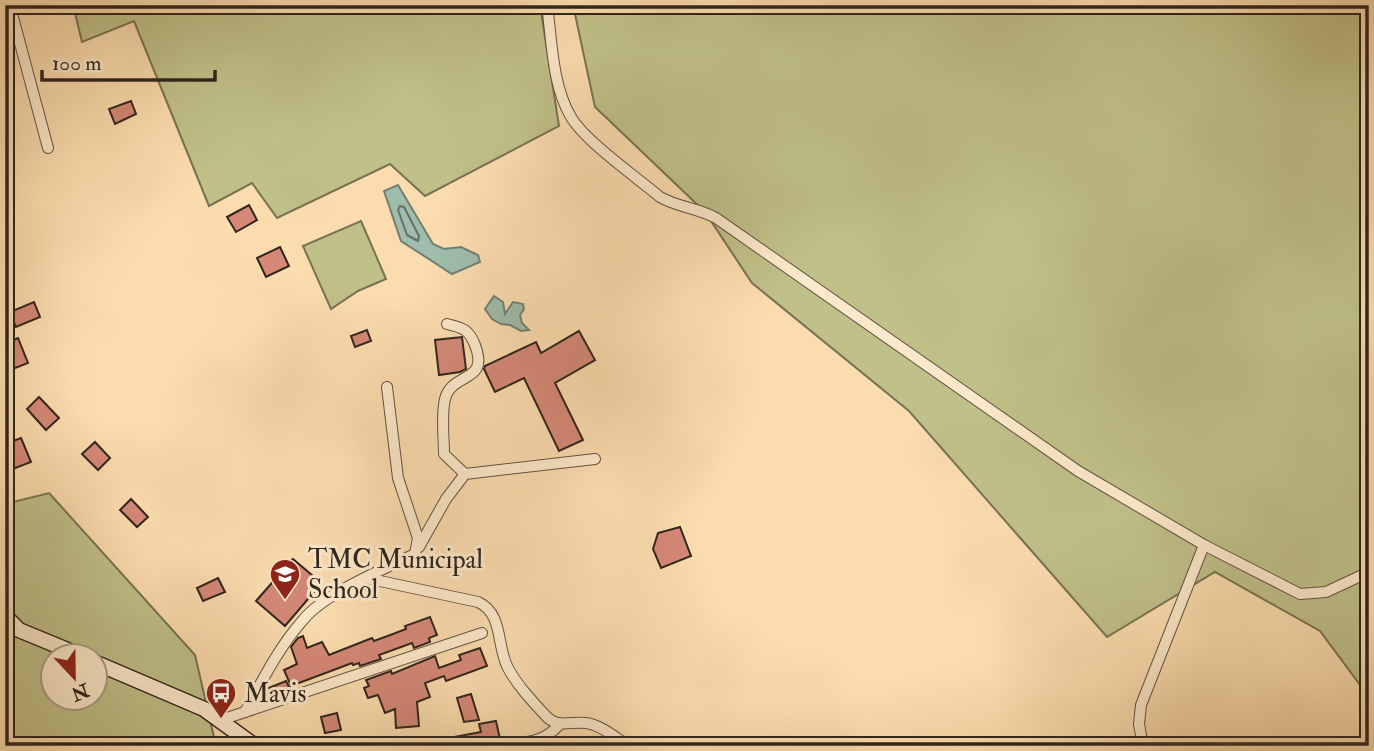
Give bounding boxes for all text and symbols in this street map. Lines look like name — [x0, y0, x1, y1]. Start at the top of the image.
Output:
scale bar — [42, 38, 215, 82]
text: 100 m — [52, 50, 102, 77]
place label: TMC Municipal School — [308, 544, 483, 606]
school or university icon: TMC Municipal School — [268, 557, 302, 601]
north arrow — [38, 642, 108, 712]
bus stop icon: Mavis — [204, 676, 238, 720]
text: N — [67, 677, 93, 707]
place label: Mavis — [244, 678, 306, 710]

